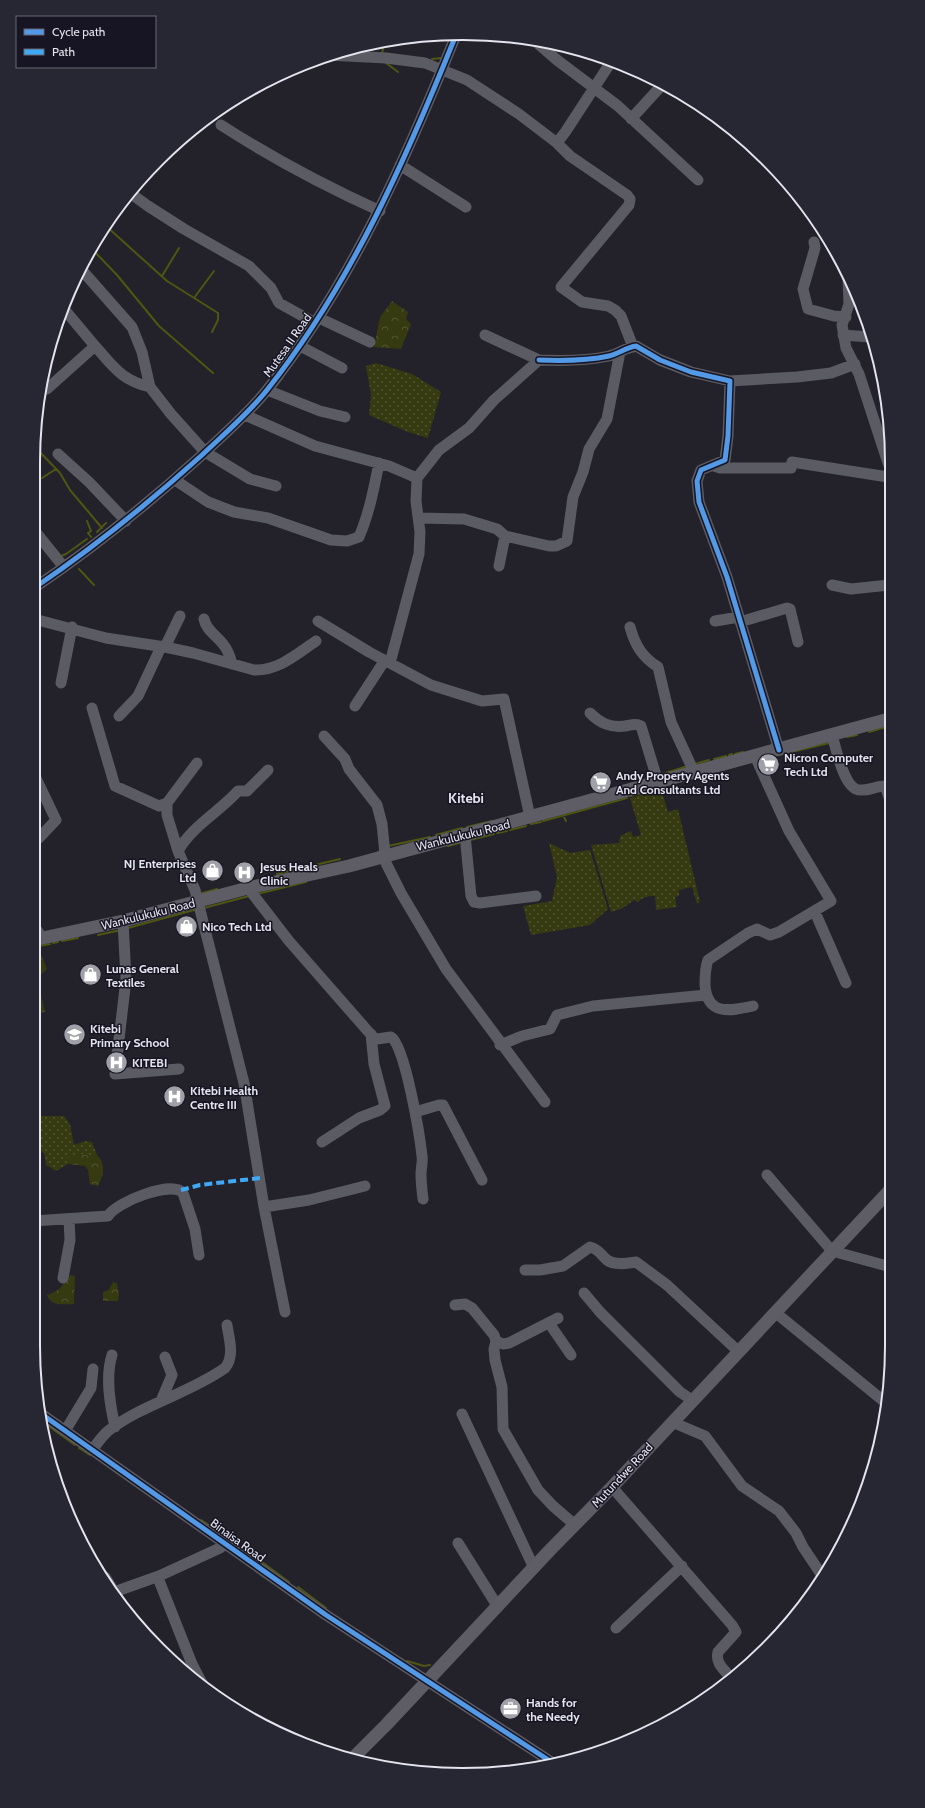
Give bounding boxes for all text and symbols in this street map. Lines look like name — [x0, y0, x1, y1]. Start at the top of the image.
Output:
legend — [16, 16, 156, 68]
text: Cycle path — [52, 24, 105, 39]
text: Path — [52, 44, 75, 59]
street label: Mutesa II Road — [260, 310, 314, 380]
place label: Nicron Computer Tech Ltd — [784, 750, 873, 779]
supermarket icon: Nicron Computer Tech Ltd — [755, 751, 781, 777]
place label: Andy Property Agents And Consultants Ltd — [616, 768, 729, 797]
supermarket icon: Andy Property Agents And Consultants Ltd — [587, 769, 613, 795]
district label: Kitebi — [448, 789, 484, 807]
street label: Wankulukuku Road — [415, 816, 511, 854]
place label: NJ Enterprises Ltd — [124, 856, 196, 885]
shop icon: NJ Enterprises Ltd — [199, 857, 225, 883]
place label: Jesus Heals Clinic — [259, 859, 318, 888]
hospital icon: Jesus Heals Clinic — [231, 860, 257, 886]
street label: Wankulukuku Road — [100, 895, 196, 933]
shop icon: Nico Tech Ltd — [174, 913, 200, 939]
place label: Nico Tech Ltd — [202, 919, 272, 934]
place label: Lunas General Textiles — [106, 961, 179, 990]
shop icon: Lunas General Textiles — [77, 962, 103, 988]
place label: Kitebi Primary School — [90, 1021, 169, 1050]
school or university icon: Kitebi Primary School — [62, 1022, 88, 1048]
hospital icon: KITEBI — [104, 1049, 130, 1075]
place label: KITEBI — [132, 1055, 167, 1070]
place label: Kitebi Health Centre III — [190, 1083, 258, 1112]
hospital icon: Kitebi Health Centre III — [162, 1084, 188, 1110]
street label: Mutundwe Road — [588, 1439, 656, 1511]
street label: Binaisa Road — [208, 1515, 268, 1565]
place label: Hands for the Needy — [526, 1695, 580, 1724]
office icon: Hands for the Needy — [498, 1696, 524, 1722]

